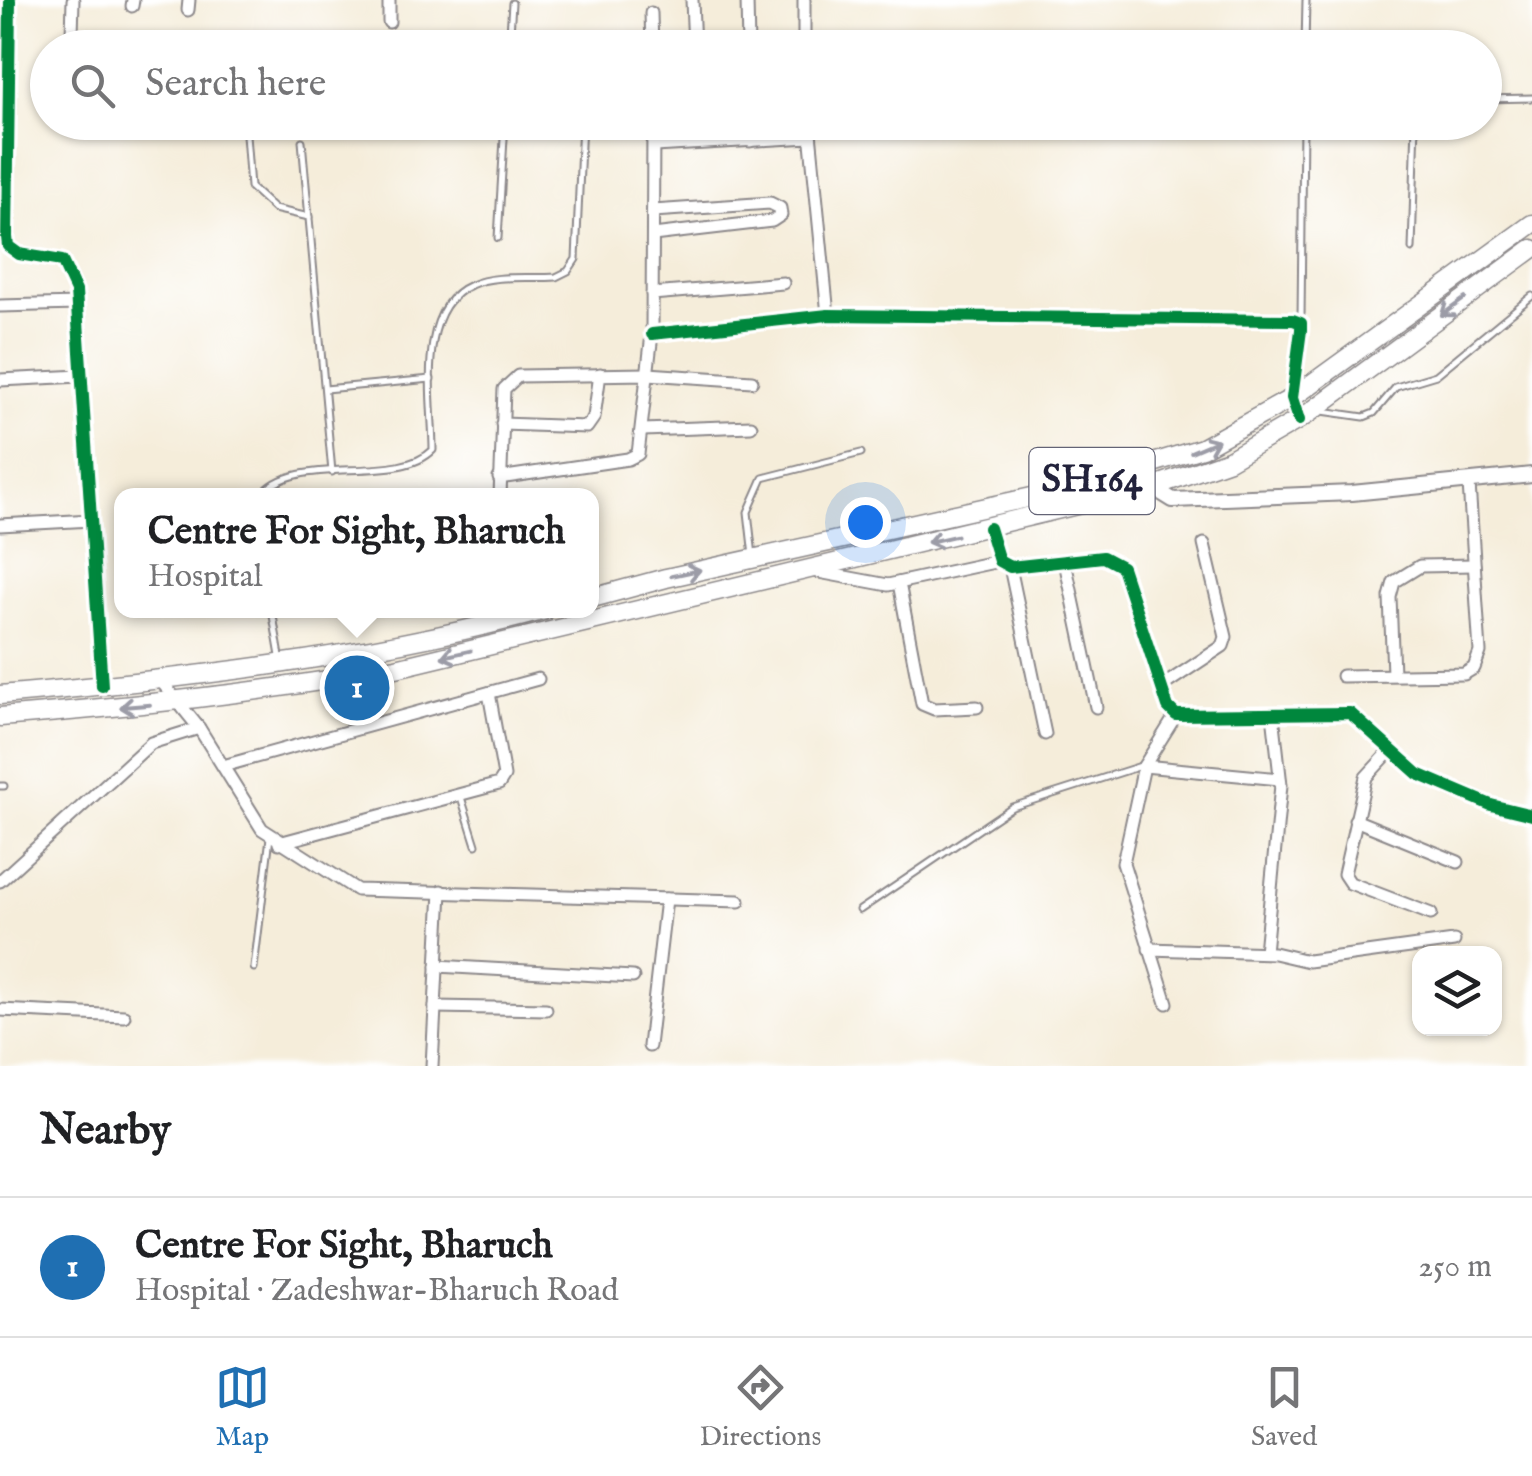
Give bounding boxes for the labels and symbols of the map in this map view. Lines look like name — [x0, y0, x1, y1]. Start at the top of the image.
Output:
one-way arrow — [1440, 296, 1468, 317]
one-way arrow — [1189, 435, 1220, 453]
road number: SH164 — [1030, 448, 1154, 514]
your location — [840, 497, 891, 548]
one-way arrow — [927, 531, 959, 549]
one-way arrow — [669, 563, 701, 582]
one-way arrow — [440, 646, 472, 665]
pin: 1 — [324, 650, 390, 726]
one-way arrow — [120, 697, 152, 716]

